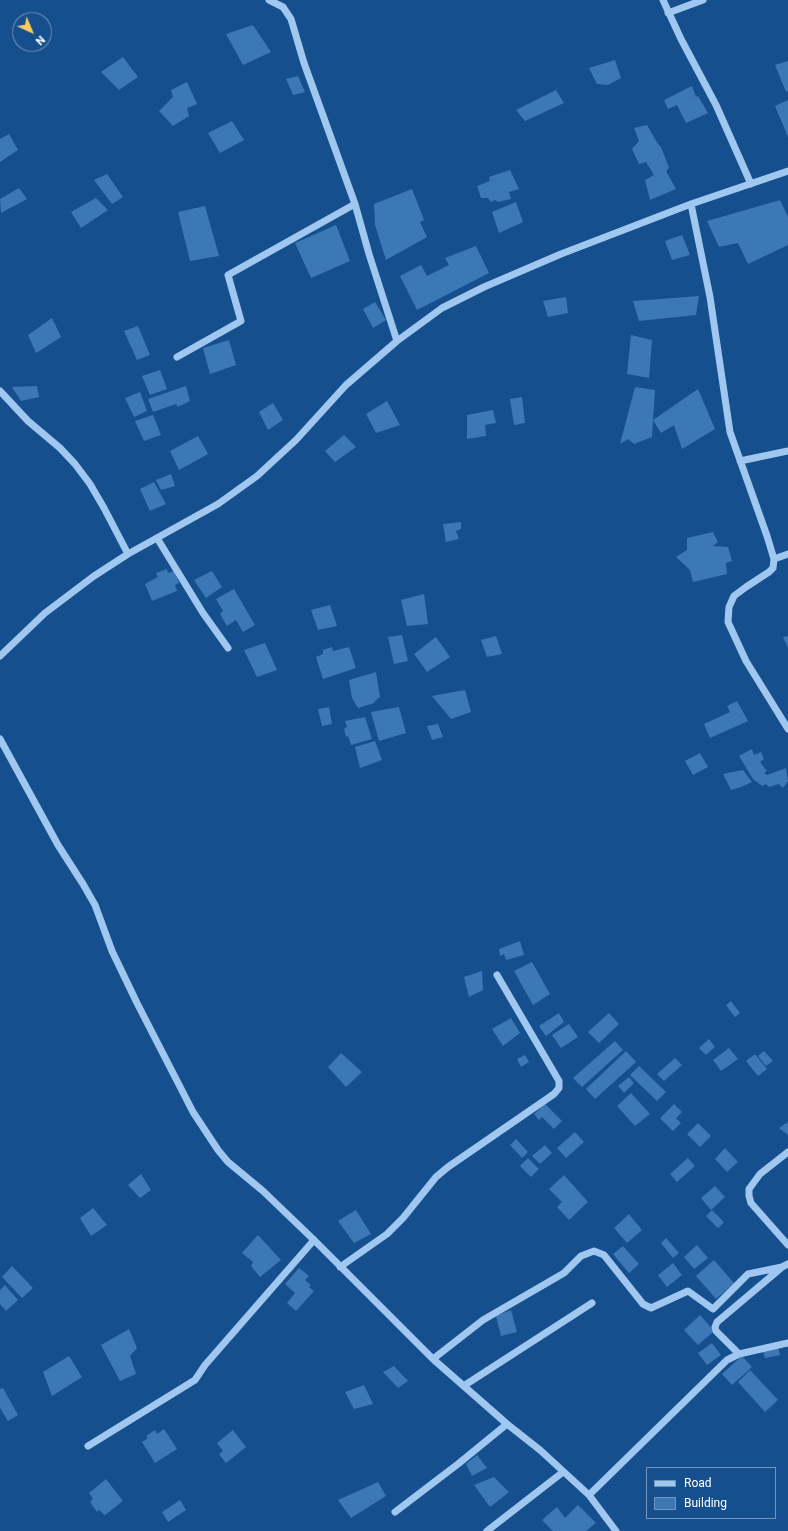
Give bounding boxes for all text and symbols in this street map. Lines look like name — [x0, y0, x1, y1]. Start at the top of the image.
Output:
north arrow — [12, 12, 52, 52]
text: N — [33, 33, 47, 48]
legend — [646, 1467, 776, 1519]
text: Road — [684, 1476, 712, 1490]
text: Building — [684, 1496, 727, 1510]

